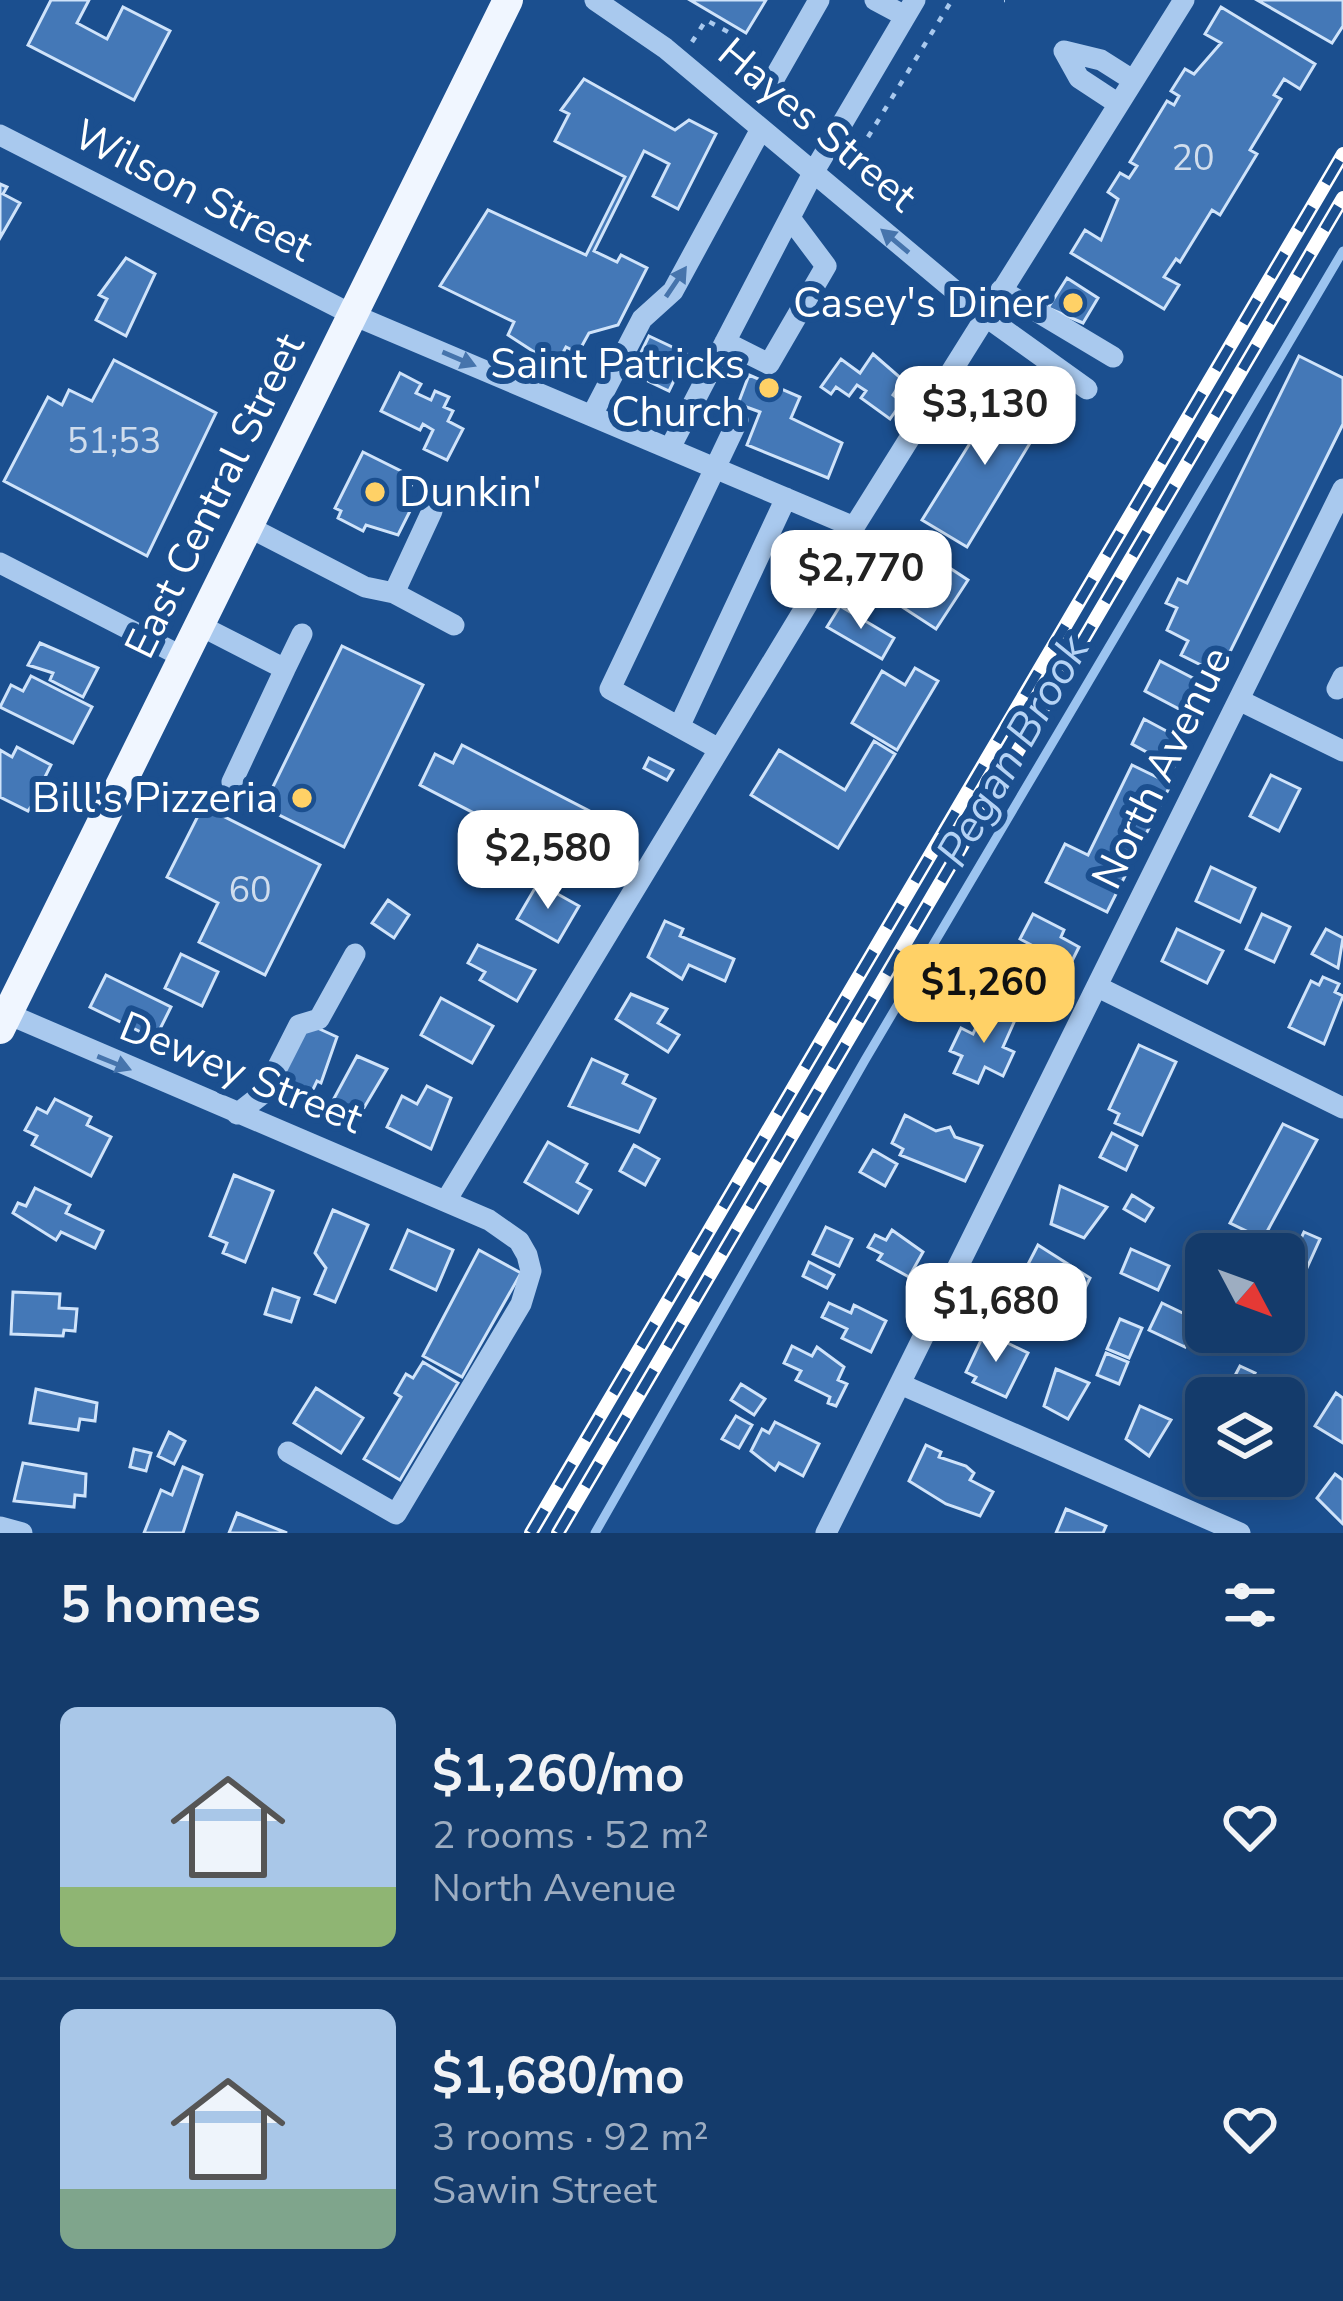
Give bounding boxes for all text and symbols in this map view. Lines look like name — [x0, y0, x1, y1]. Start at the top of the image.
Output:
street label: Hayes Street — [706, 25, 929, 225]
street label: Wilson Street — [64, 106, 322, 276]
house number: 20 — [1171, 134, 1215, 183]
one-way arrow — [880, 229, 910, 255]
one-way arrow — [664, 266, 687, 298]
place label: Casey's Diner — [793, 275, 1049, 332]
marker: Casey's Diner — [1060, 290, 1086, 316]
street label: East Central Street — [112, 324, 318, 668]
place label: Saint Patricks Church — [490, 336, 745, 441]
one-way arrow — [441, 350, 477, 369]
pin: $3,130 — [887, 366, 1083, 468]
marker: Saint Patricks Church — [756, 375, 782, 401]
text: $3,130 — [922, 378, 1048, 431]
house number: 51;53 — [67, 417, 161, 466]
place label: Dunkin' — [399, 464, 541, 521]
marker: Dunkin' — [362, 479, 388, 505]
pin: $2,770 — [763, 530, 959, 632]
text: $2,770 — [798, 542, 924, 595]
water label: Pegan Brook — [922, 623, 1105, 878]
street label: North Avenue — [1079, 637, 1245, 899]
place label: Bill's Pizzeria — [32, 770, 278, 827]
marker: Bill's Pizzeria — [289, 785, 315, 811]
pin: $2,580 — [450, 810, 646, 912]
text: $2,580 — [485, 822, 611, 875]
house number: 60 — [228, 866, 272, 915]
pin: $1,260 — [886, 944, 1082, 1046]
text: $1,260 — [921, 956, 1047, 1009]
street label: Dewey Street — [111, 998, 371, 1148]
one-way arrow — [96, 1054, 132, 1073]
north arrow — [1185, 1233, 1305, 1353]
map controls — [1185, 1233, 1305, 1497]
pin: $1,680 — [898, 1263, 1094, 1365]
text: $1,680 — [933, 1275, 1059, 1328]
button: layers — [1185, 1377, 1305, 1497]
text: 5 homes — [60, 1570, 261, 1640]
icon: filters — [1217, 1572, 1283, 1638]
text: $1,260/mo — [432, 1739, 685, 1809]
icon: home — [156, 1755, 300, 1899]
icon: heart — [1217, 1794, 1283, 1860]
text: 2 rooms · 52 m² — [432, 1809, 709, 1862]
text: North Avenue — [432, 1862, 676, 1915]
text: $1,680/mo — [432, 2041, 685, 2111]
icon: home — [156, 2057, 300, 2201]
icon: heart — [1217, 2096, 1283, 2162]
text: 3 rooms · 92 m² — [432, 2111, 709, 2164]
text: Sawin Street — [432, 2164, 657, 2217]

